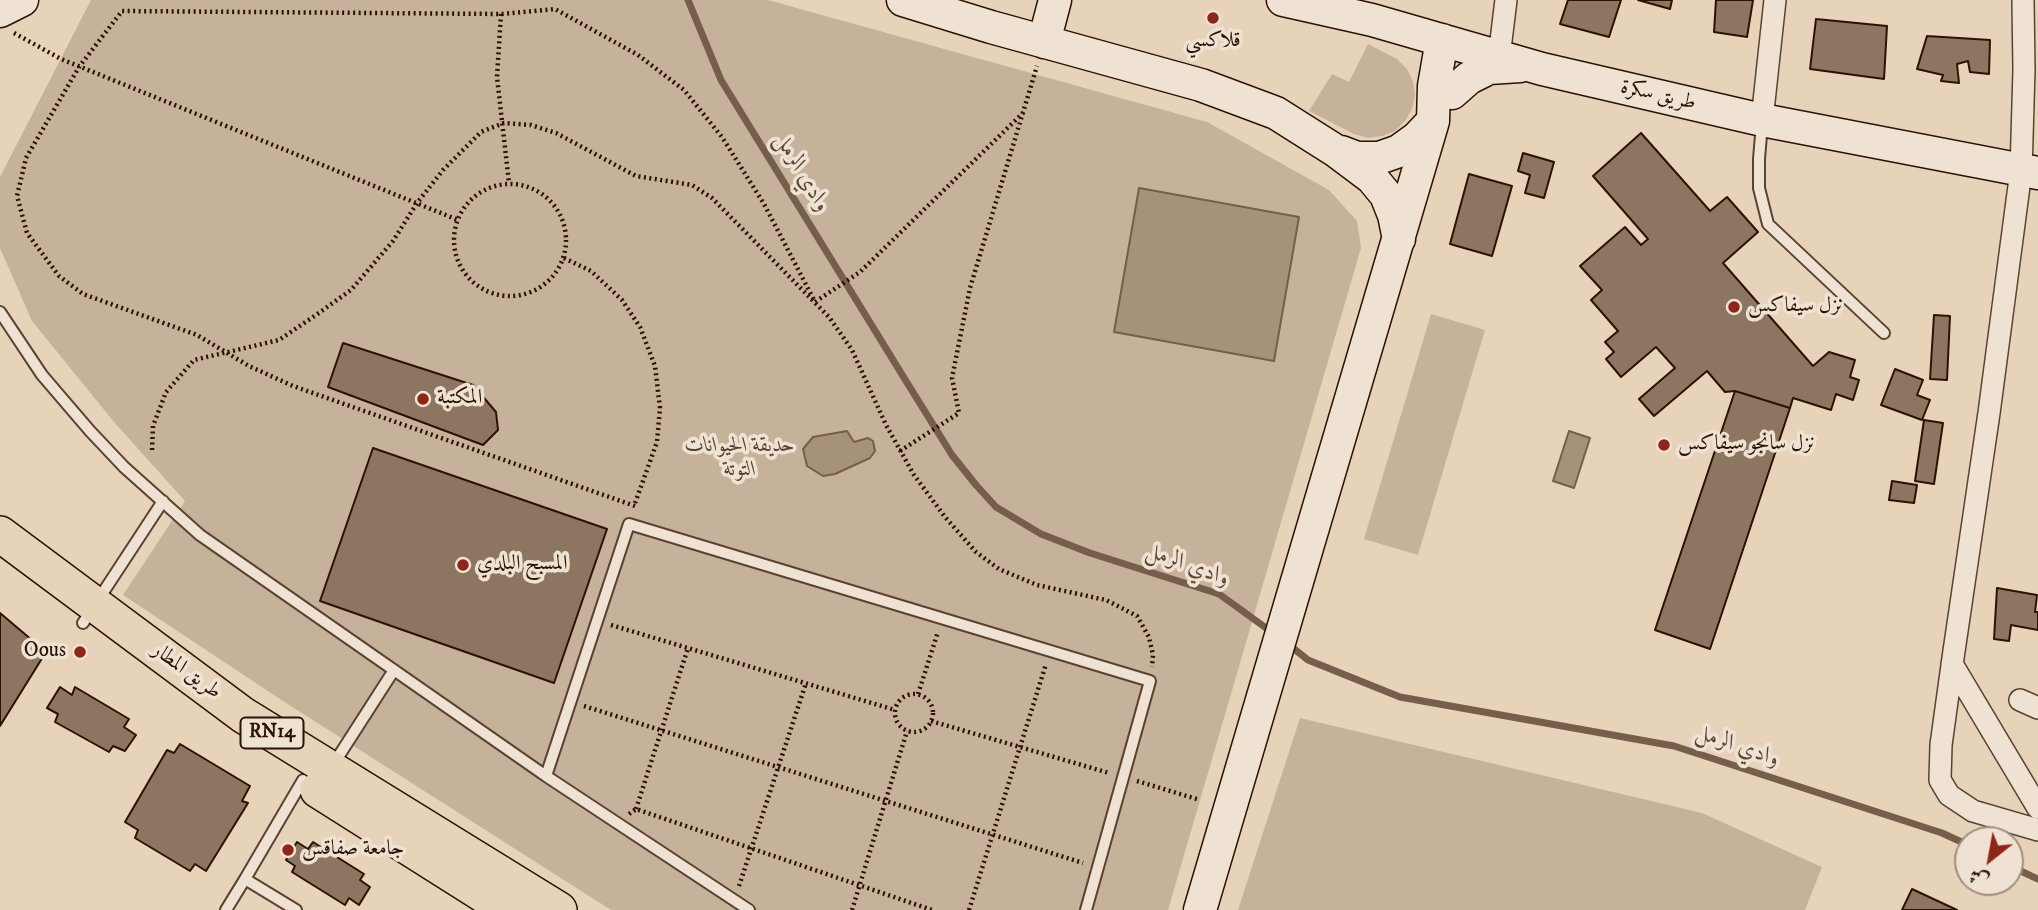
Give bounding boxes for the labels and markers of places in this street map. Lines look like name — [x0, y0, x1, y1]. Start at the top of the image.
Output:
marker: قلاكسي — [1205, 10, 1221, 26]
place label: قلاكسي — [1185, 29, 1241, 55]
place label: نزل سيفاكس — [1748, 294, 1843, 320]
marker: نزل سيفاكس — [1726, 299, 1742, 315]
place label: المكتبة — [437, 386, 482, 412]
marker: المكتبة — [415, 391, 431, 407]
place label: نزل سانجو سيفاكس — [1678, 432, 1815, 458]
marker: نزل سانجو سيفاكس — [1656, 437, 1672, 453]
place label: المسبح البلدي — [477, 552, 568, 578]
marker: المسبح البلدي — [455, 557, 471, 573]
place label: Oous — [24, 639, 66, 665]
marker: Oous — [72, 644, 88, 660]
place label: جامعة صفاقس — [302, 837, 404, 863]
marker: جامعة صفاقس — [280, 842, 296, 858]

